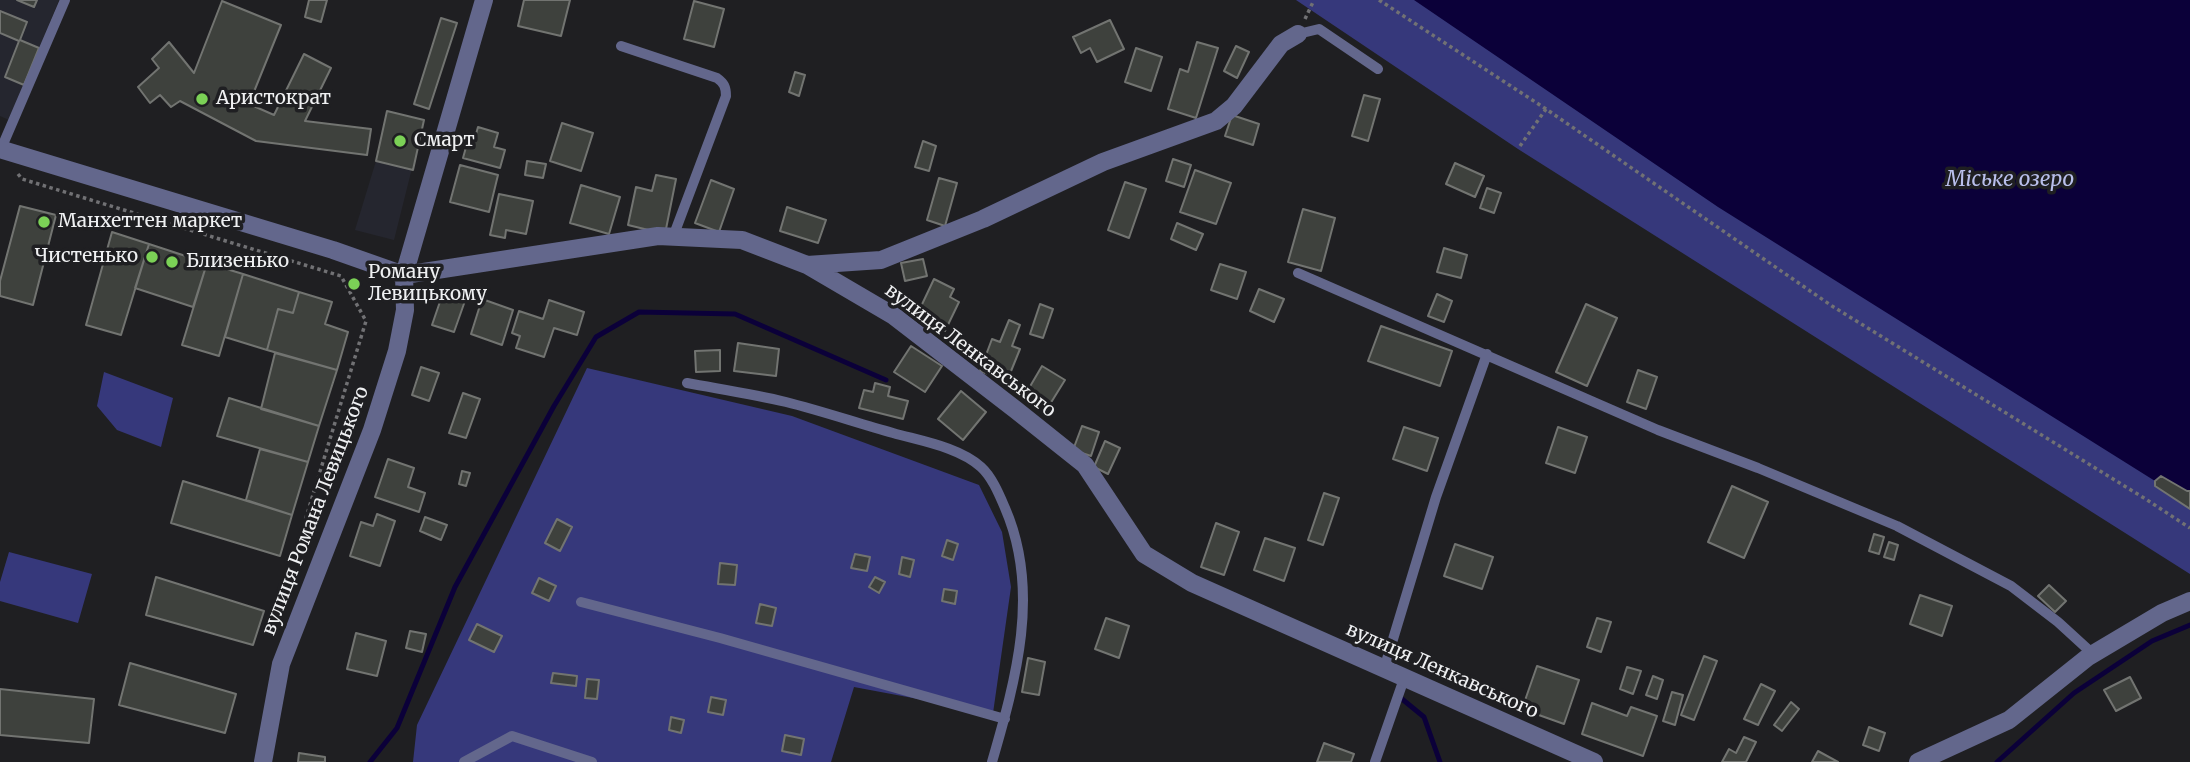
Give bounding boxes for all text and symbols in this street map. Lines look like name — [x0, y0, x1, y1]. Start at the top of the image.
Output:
place label: Аристократ — [216, 88, 331, 110]
marker: Аристократ — [194, 91, 210, 107]
place label: Смарт — [414, 130, 475, 152]
marker: Смарт — [392, 133, 408, 149]
water label: Міське озеро — [1946, 167, 2074, 193]
place label: Манхеттен маркет — [58, 211, 242, 233]
marker: Манхеттен маркет — [36, 214, 52, 230]
place label: Чистенько — [35, 246, 138, 268]
marker: Чистенько — [144, 249, 160, 265]
place label: Близенько — [186, 251, 289, 273]
marker: Близенько — [164, 254, 180, 270]
place label: Роману Левицькому — [368, 262, 487, 306]
marker: Роману Левицькому — [346, 276, 362, 292]
street label: вулиця Ленкавського — [880, 279, 1060, 423]
street label: вулиця Романа Левицького — [258, 383, 374, 639]
street label: вулиця Ленкавського — [1342, 618, 1542, 724]

